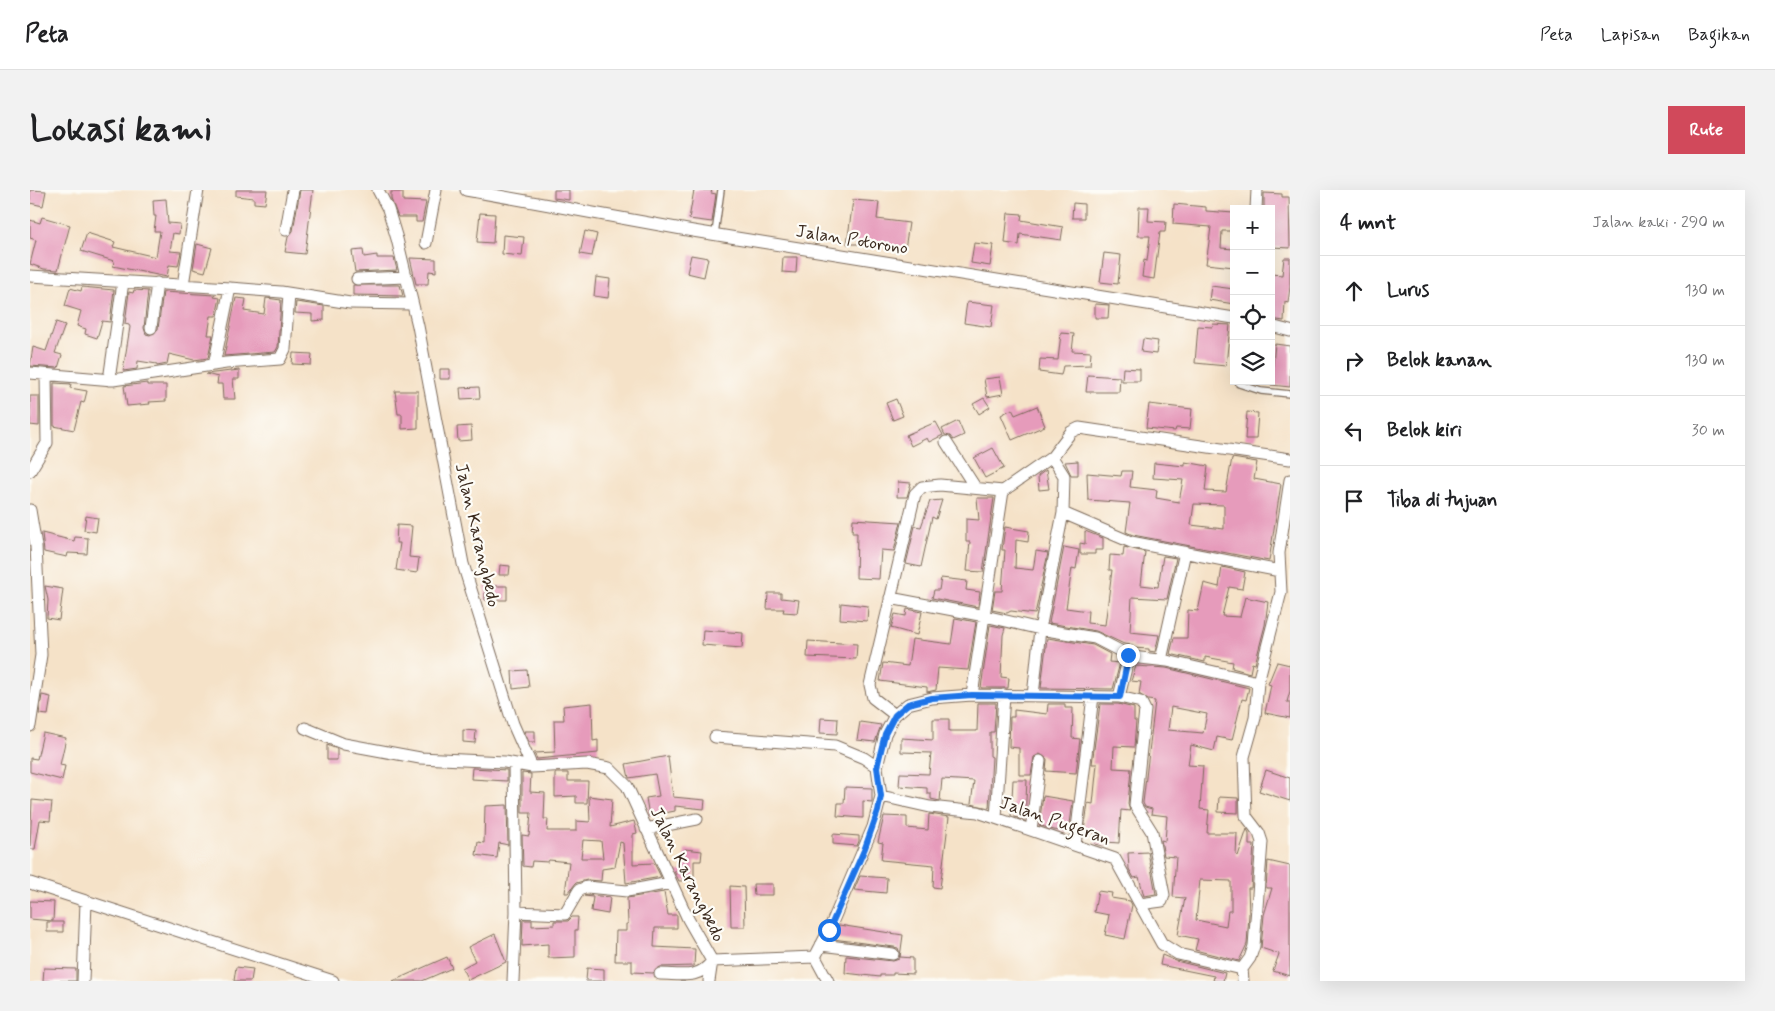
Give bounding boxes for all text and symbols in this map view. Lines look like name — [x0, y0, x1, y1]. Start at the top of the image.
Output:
text: Peta — [25, 19, 69, 50]
text: Peta — [1540, 23, 1573, 47]
text: Lapisan — [1601, 23, 1660, 47]
text: Bagikan — [1688, 23, 1750, 47]
button: Rute — [1668, 106, 1745, 154]
text: Lokasi kami — [30, 107, 212, 153]
map controls — [1230, 205, 1275, 385]
button: + — [1230, 205, 1275, 250]
text: 4 mnt — [1340, 209, 1396, 237]
text: Jalan kaki · 290 m — [1592, 212, 1725, 233]
street label: Jalan Potorono — [794, 219, 910, 261]
button: − — [1230, 250, 1275, 295]
icon: ahead — [1340, 277, 1368, 305]
text: Lurus — [1387, 278, 1429, 303]
text: 130 m — [1684, 280, 1725, 301]
button: locate — [1230, 295, 1275, 340]
button: layers — [1230, 340, 1275, 385]
icon: right — [1340, 347, 1368, 375]
text: Belok kanan — [1387, 348, 1492, 373]
text: 130 m — [1684, 350, 1725, 371]
icon: left — [1340, 417, 1368, 445]
text: Belok kiri — [1387, 418, 1462, 443]
text: 30 m — [1692, 420, 1725, 441]
street label: Jalan Karangbedo — [449, 461, 505, 610]
icon: arrive — [1340, 487, 1368, 515]
text: Tiba di tujuan — [1387, 488, 1498, 513]
route end — [1117, 644, 1140, 667]
street label: Jalan Pugeran — [996, 791, 1113, 853]
street label: Jalan Karangbedo — [644, 803, 730, 946]
route start — [818, 919, 841, 942]

